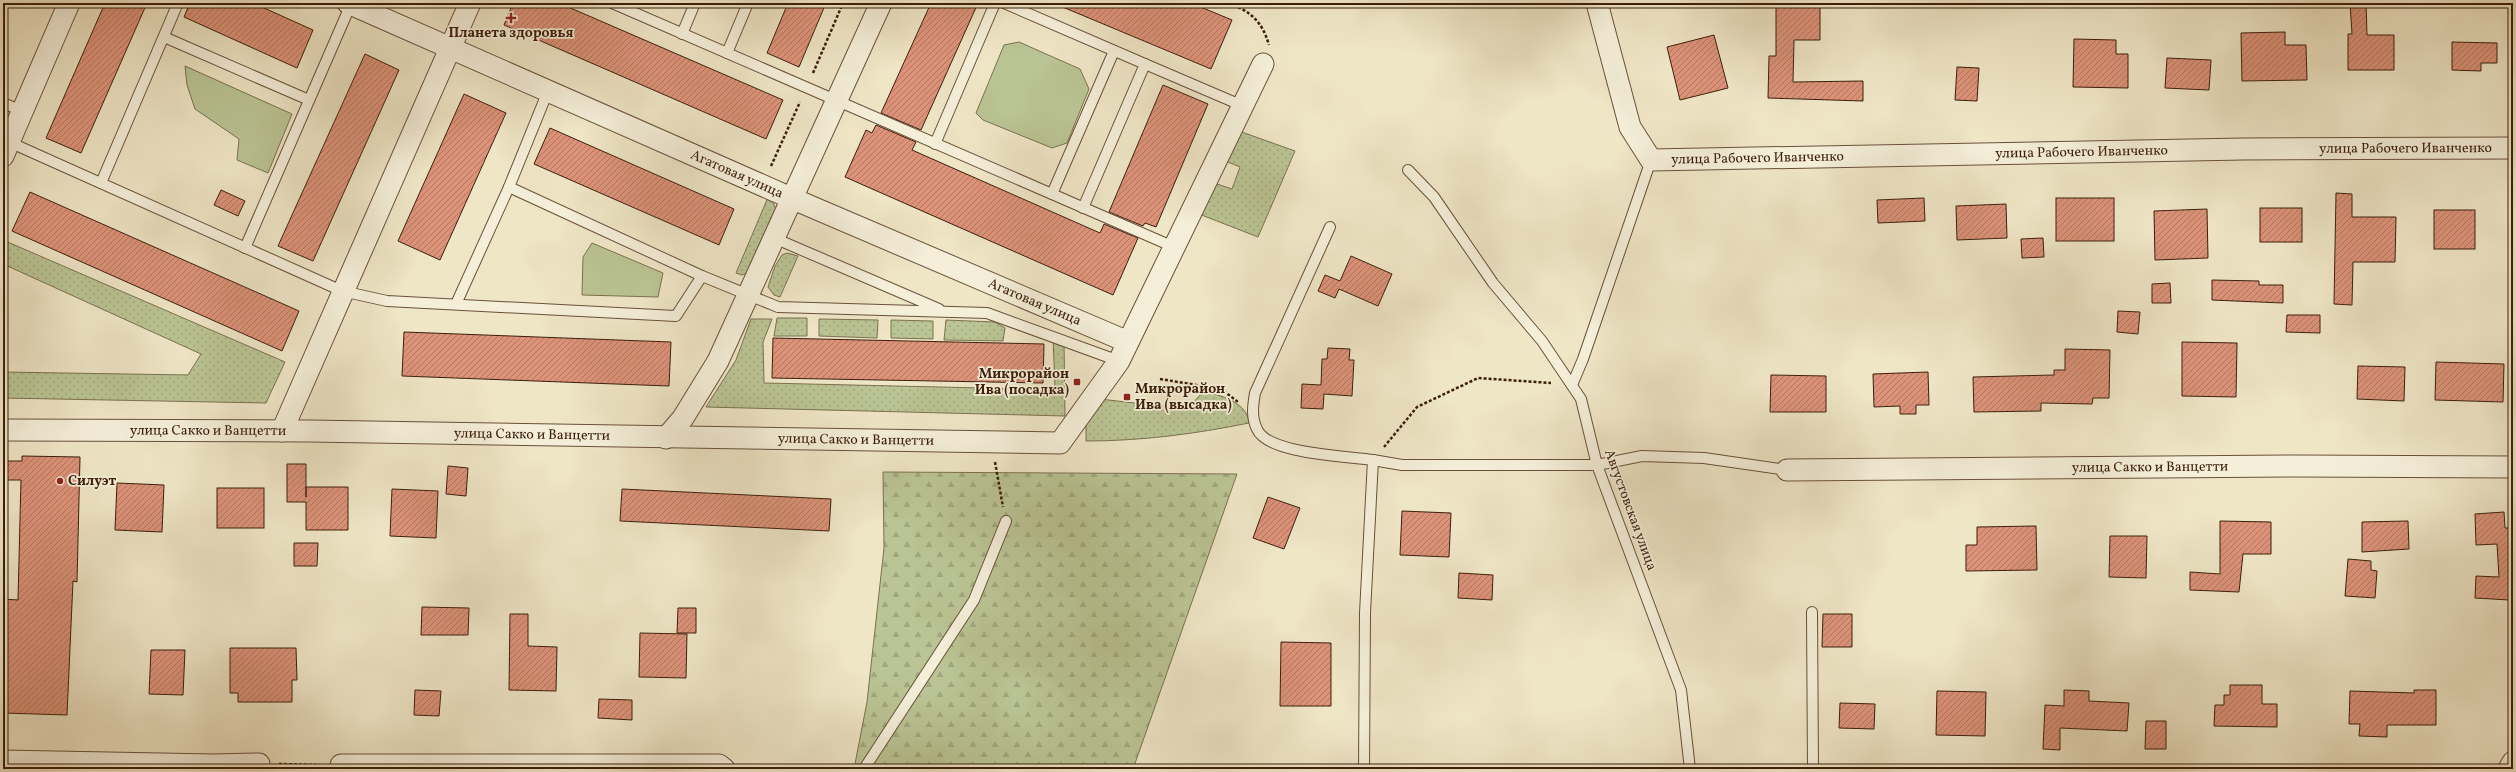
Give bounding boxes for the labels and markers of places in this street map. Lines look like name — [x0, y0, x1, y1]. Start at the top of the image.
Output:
marker: Планета здоровья — [506, 13, 516, 23]
place label: Планета здоровья — [448, 24, 574, 43]
place label: Микрорайон Ива (посадка) — [975, 365, 1069, 400]
marker: Микрорайон Ива (посадка) — [1072, 377, 1082, 387]
place label: Микрорайон Ива (высадка) — [1135, 380, 1232, 415]
marker: Микрорайон Ива (высадка) — [1122, 392, 1132, 402]
place label: Силуэт — [68, 472, 116, 491]
marker: Силуэт — [55, 476, 65, 486]

